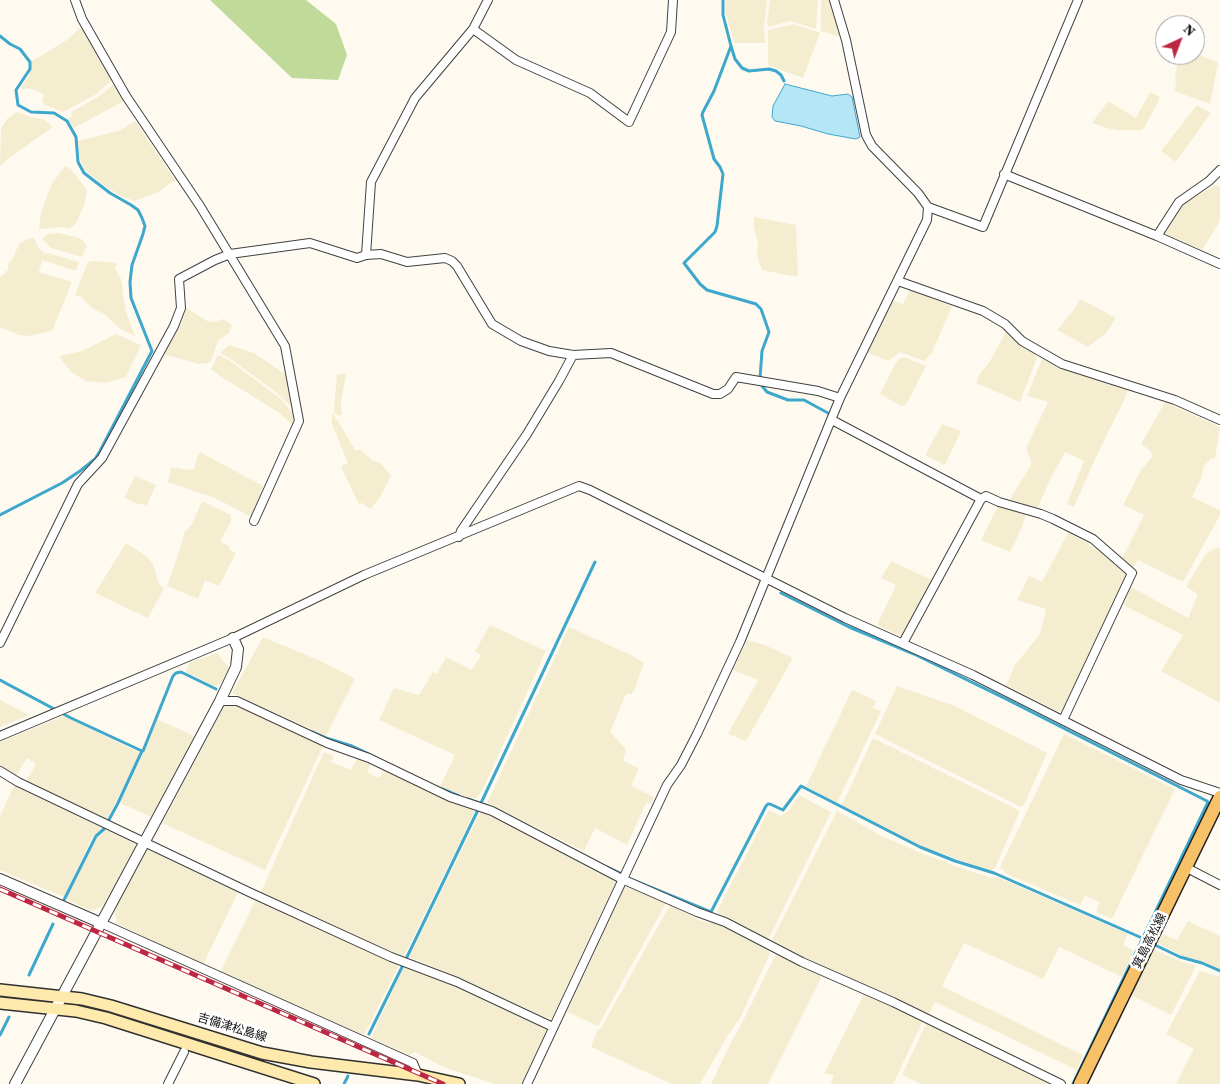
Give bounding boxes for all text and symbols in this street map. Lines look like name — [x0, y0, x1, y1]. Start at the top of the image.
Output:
north arrow — [1155, 15, 1205, 65]
text: N — [1179, 19, 1200, 41]
street label: 箕島高松線 — [1130, 911, 1170, 971]
street label: 吉備津松島線 — [195, 1011, 269, 1045]

